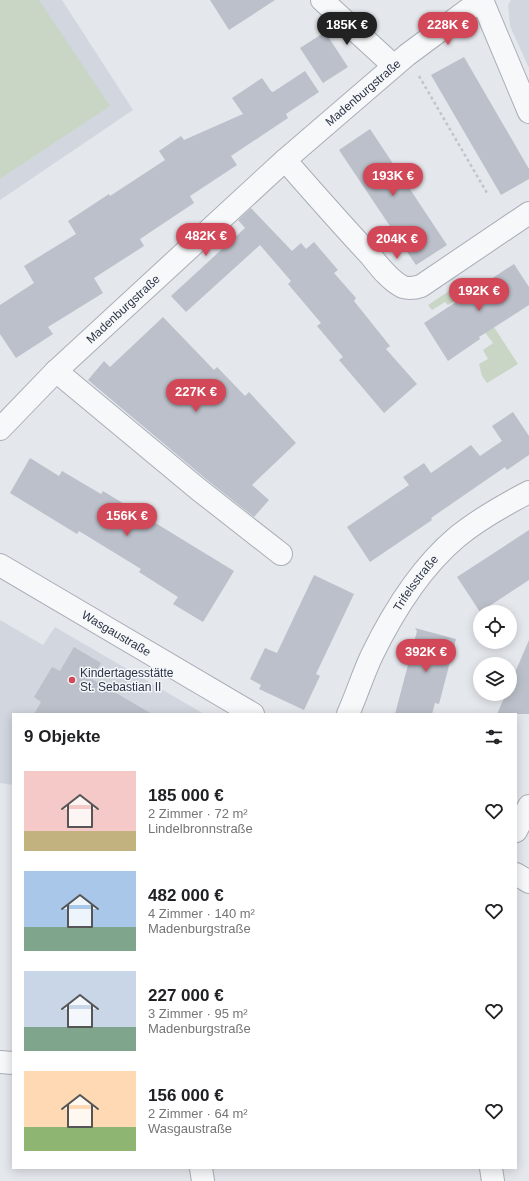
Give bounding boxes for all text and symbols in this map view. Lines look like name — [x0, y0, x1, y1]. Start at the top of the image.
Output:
pin: 185K € — [314, 12, 380, 46]
pin: 228K € — [415, 12, 481, 46]
text: 185K € — [326, 17, 368, 32]
text: 228K € — [427, 17, 469, 32]
street label: Madenburgstraße — [323, 56, 404, 129]
pin: 193K € — [360, 163, 426, 197]
text: 193K € — [372, 168, 414, 183]
pin: 482K € — [173, 223, 239, 257]
pin: 204K € — [364, 226, 430, 260]
text: 482K € — [185, 228, 227, 243]
text: 204K € — [376, 231, 418, 246]
street label: Madenburgstraße — [84, 272, 163, 346]
pin: 192K € — [446, 278, 512, 312]
text: 192K € — [458, 283, 500, 298]
pin: 227K € — [163, 379, 229, 413]
text: 227K € — [175, 384, 217, 399]
pin: 156K € — [94, 503, 160, 537]
text: 156K € — [106, 508, 148, 523]
street label: Trifelsstraße — [390, 552, 441, 614]
map controls — [473, 605, 517, 701]
button: locate — [473, 605, 517, 649]
street label: Wasgaustraße — [79, 608, 154, 659]
pin: 392K € — [393, 639, 459, 673]
text: 392K € — [405, 644, 447, 659]
button: layers — [473, 657, 517, 701]
place label: Kindertagesstätte St. Sebastian II — [80, 666, 174, 694]
marker: Kindertagesstätte St. Sebastian II — [67, 675, 77, 685]
icon: filters — [483, 726, 505, 748]
text: 9 Objekte — [24, 727, 101, 746]
text: 185 000 € — [148, 786, 224, 805]
icon: home — [56, 787, 104, 835]
icon: heart — [483, 800, 505, 822]
text: 2 Zimmer · 72 m² — [148, 806, 248, 821]
text: Lindelbronnstraße — [148, 821, 253, 836]
text: 482 000 € — [148, 886, 224, 905]
icon: home — [56, 887, 104, 935]
icon: heart — [483, 900, 505, 922]
text: 4 Zimmer · 140 m² — [148, 906, 255, 921]
text: Madenburgstraße — [148, 921, 251, 936]
text: 227 000 € — [148, 986, 224, 1005]
icon: home — [56, 987, 104, 1035]
icon: heart — [483, 1000, 505, 1022]
text: 3 Zimmer · 95 m² — [148, 1006, 248, 1021]
text: Madenburgstraße — [148, 1021, 251, 1036]
text: 156 000 € — [148, 1086, 224, 1105]
icon: home — [56, 1087, 104, 1135]
icon: heart — [483, 1100, 505, 1122]
text: 2 Zimmer · 64 m² — [148, 1106, 248, 1121]
text: Wasgaustraße — [148, 1121, 232, 1136]

